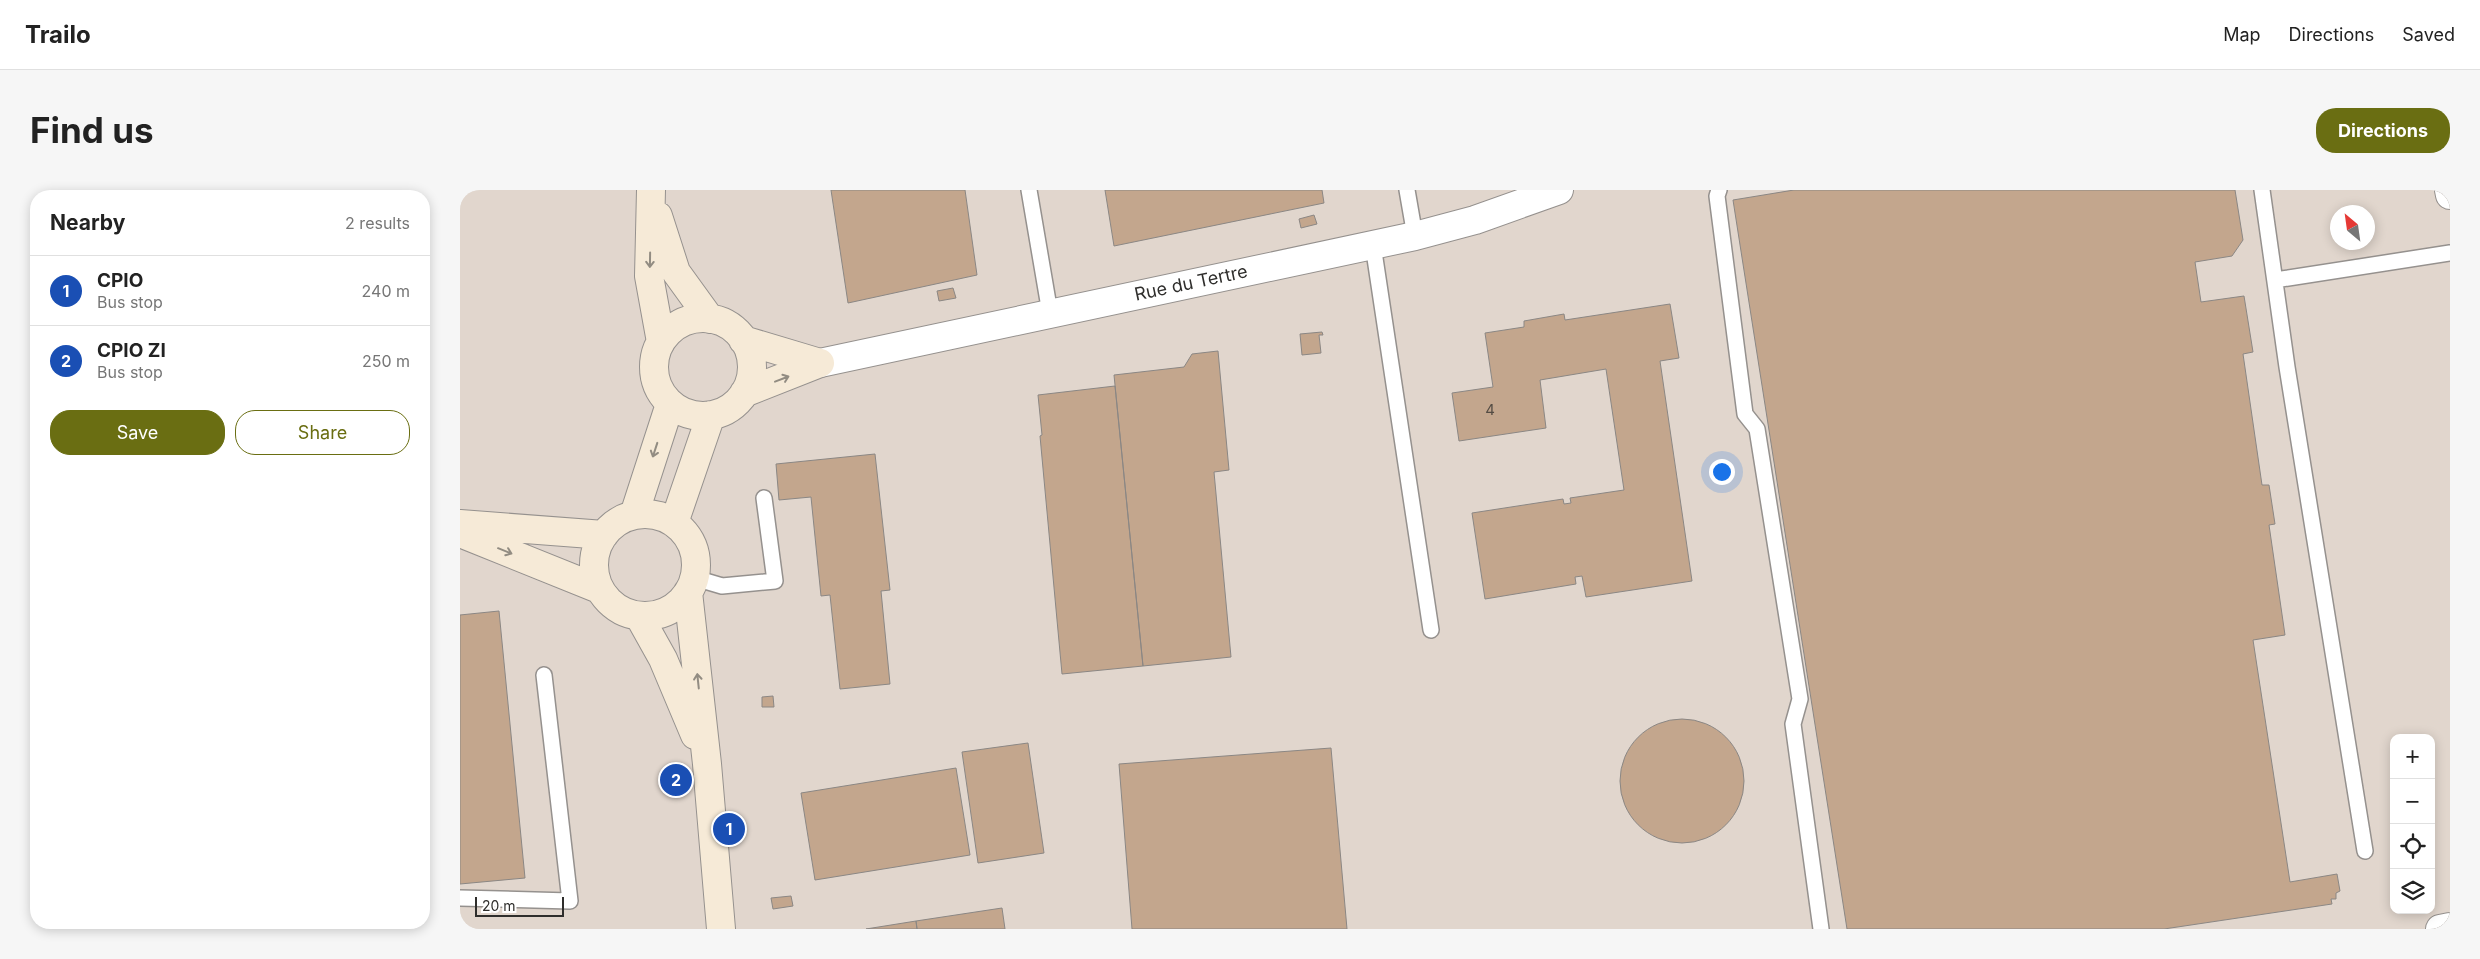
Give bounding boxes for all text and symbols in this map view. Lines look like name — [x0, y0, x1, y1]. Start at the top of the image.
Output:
text: Trailo — [25, 20, 91, 49]
text: Map — [2223, 24, 2261, 45]
text: Directions — [2289, 24, 2374, 45]
text: Saved — [2402, 24, 2455, 45]
button: Directions — [2316, 108, 2450, 153]
text: Find us — [30, 109, 154, 151]
north arrow — [2330, 205, 2375, 250]
text: Nearby — [50, 210, 125, 235]
text: 2 results — [345, 213, 410, 233]
one-way arrow — [645, 251, 654, 267]
street label: Rue du Tertre — [1132, 260, 1249, 305]
text: CPIO — [97, 269, 143, 292]
text: 1 — [63, 281, 69, 301]
text: 240 m — [362, 281, 410, 301]
text: Bus stop — [97, 292, 163, 312]
text: CPIO ZI — [97, 339, 166, 362]
text: 2 — [61, 351, 71, 371]
text: 250 m — [362, 351, 410, 371]
text: Bus stop — [97, 362, 163, 382]
one-way arrow — [774, 373, 789, 383]
house number: 4 — [1485, 400, 1495, 419]
button: Save — [50, 410, 225, 455]
button: Share — [235, 410, 410, 455]
one-way arrow — [649, 442, 659, 458]
your location — [1709, 459, 1735, 485]
one-way arrow — [497, 547, 512, 556]
one-way arrow — [693, 673, 703, 689]
map controls — [2390, 734, 2435, 914]
button: + — [2390, 734, 2435, 779]
pin: 2 — [660, 761, 692, 799]
button: − — [2390, 779, 2435, 824]
pin: 1 — [713, 810, 745, 848]
button: locate — [2390, 824, 2435, 869]
button: layers — [2390, 869, 2435, 914]
scale bar — [475, 894, 564, 917]
text: 20 m — [482, 897, 516, 914]

